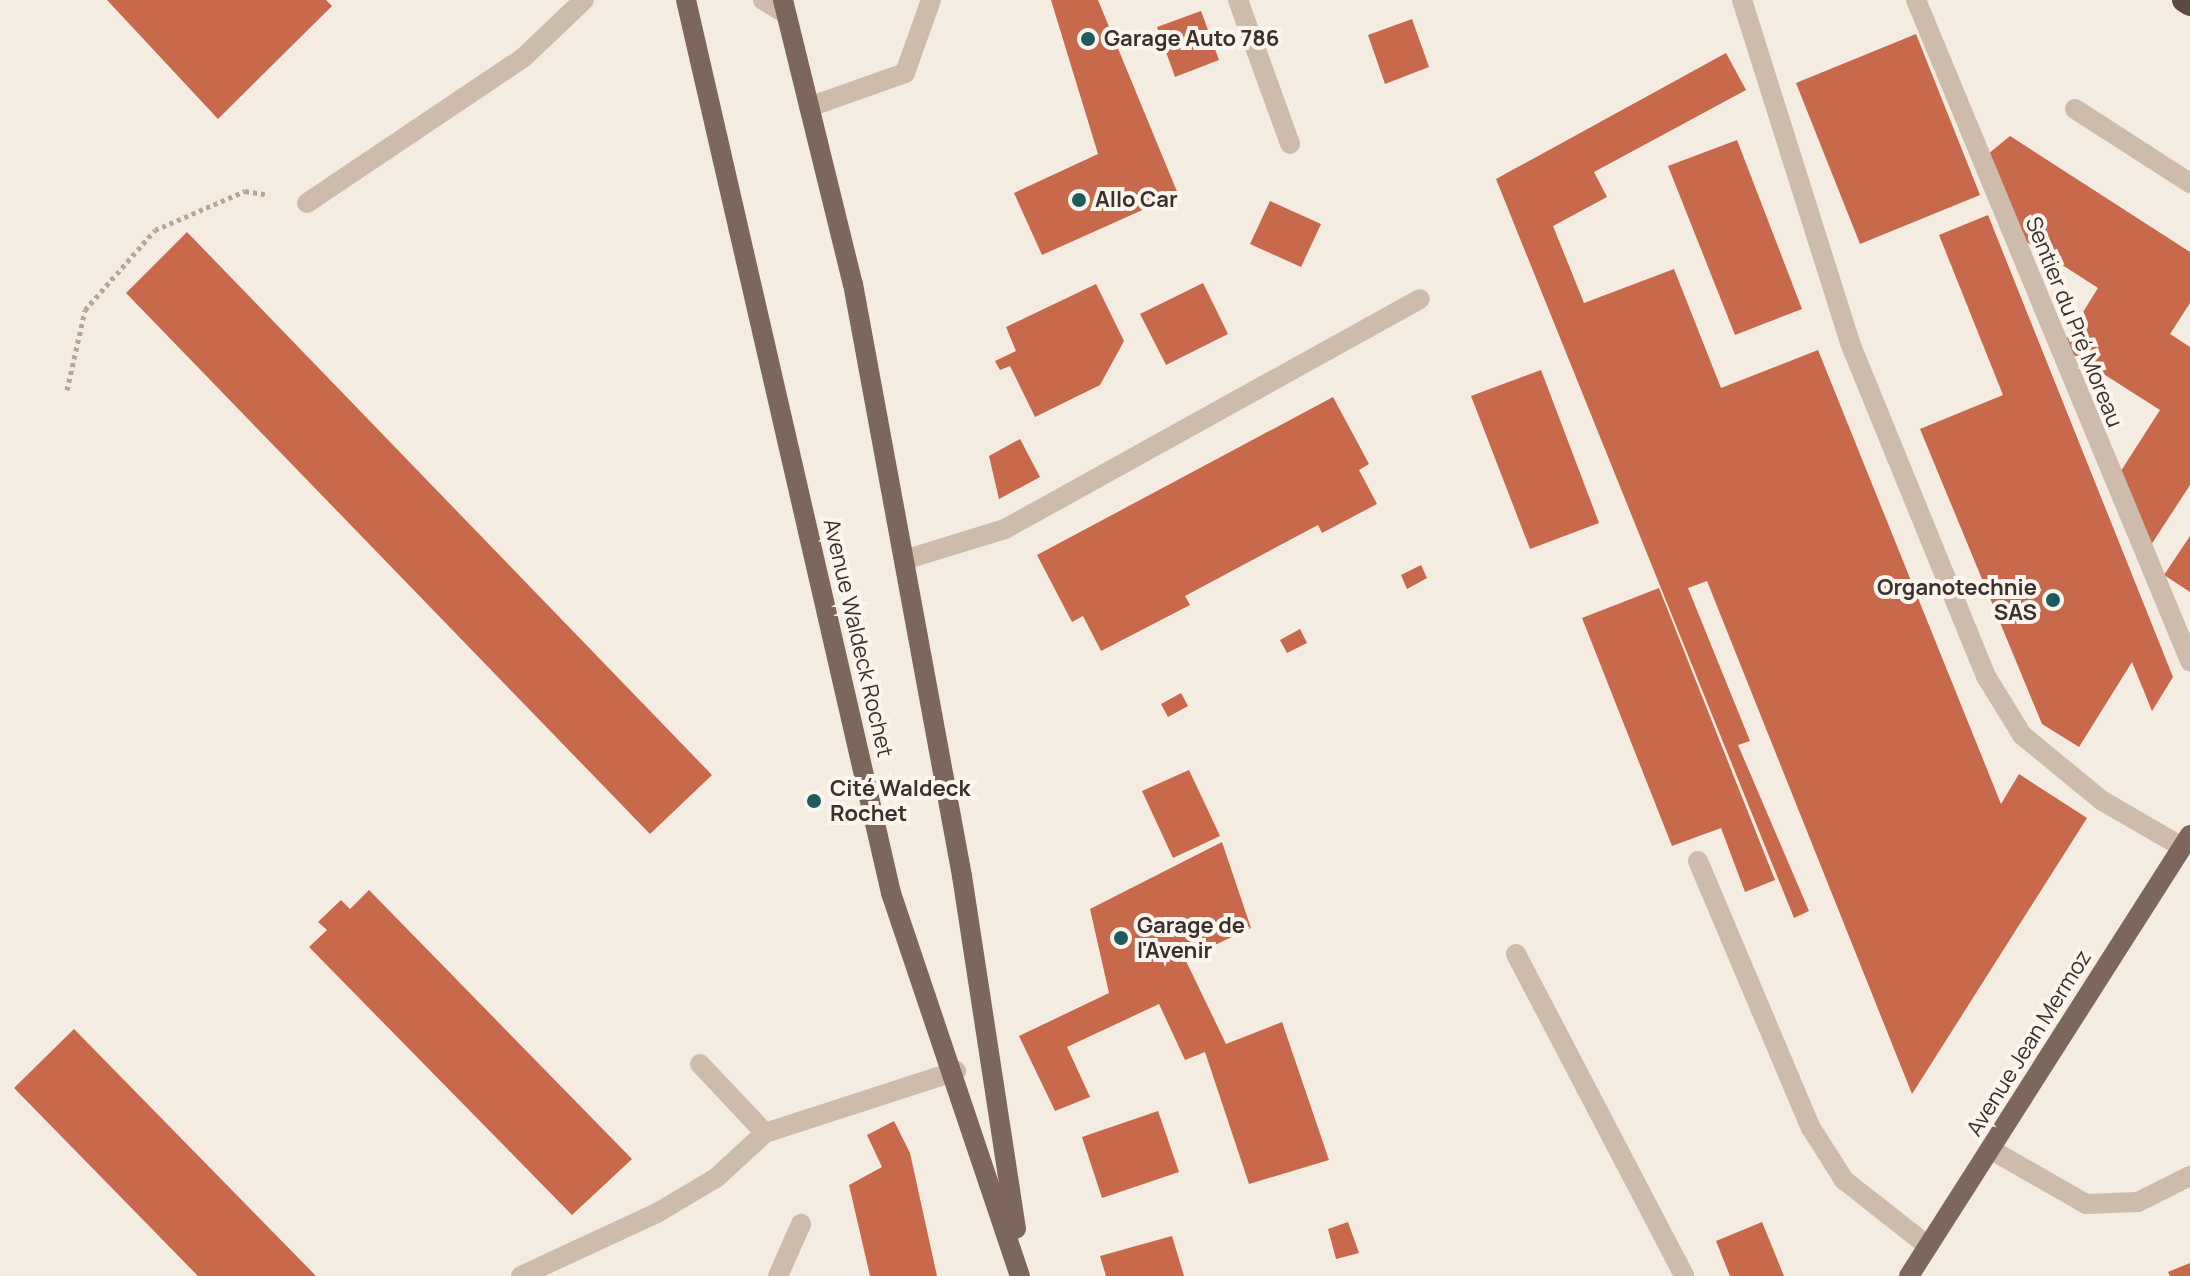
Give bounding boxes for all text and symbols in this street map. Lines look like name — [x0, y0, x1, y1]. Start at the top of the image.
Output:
place label: Garage Auto 786 — [1104, 26, 1279, 52]
marker: Garage Auto 786 — [1079, 30, 1097, 48]
place label: Allo Car — [1095, 187, 1178, 213]
marker: Allo Car — [1070, 191, 1088, 209]
street label: Sentier du Pré Moreau — [2020, 213, 2128, 431]
street label: Avenue Waldeck Rochet — [818, 516, 898, 760]
place label: Organotechnie SAS — [1877, 574, 2037, 626]
marker: Organotechnie SAS — [2044, 591, 2062, 609]
place label: Cité Waldeck Rochet — [830, 775, 970, 826]
marker: Cité Waldeck Rochet — [805, 792, 823, 810]
place label: Garage de l'Avenir — [1137, 912, 1245, 964]
marker: Garage de l'Avenir — [1112, 929, 1130, 947]
street label: Avenue Jean Mermoz — [1961, 945, 2097, 1141]

